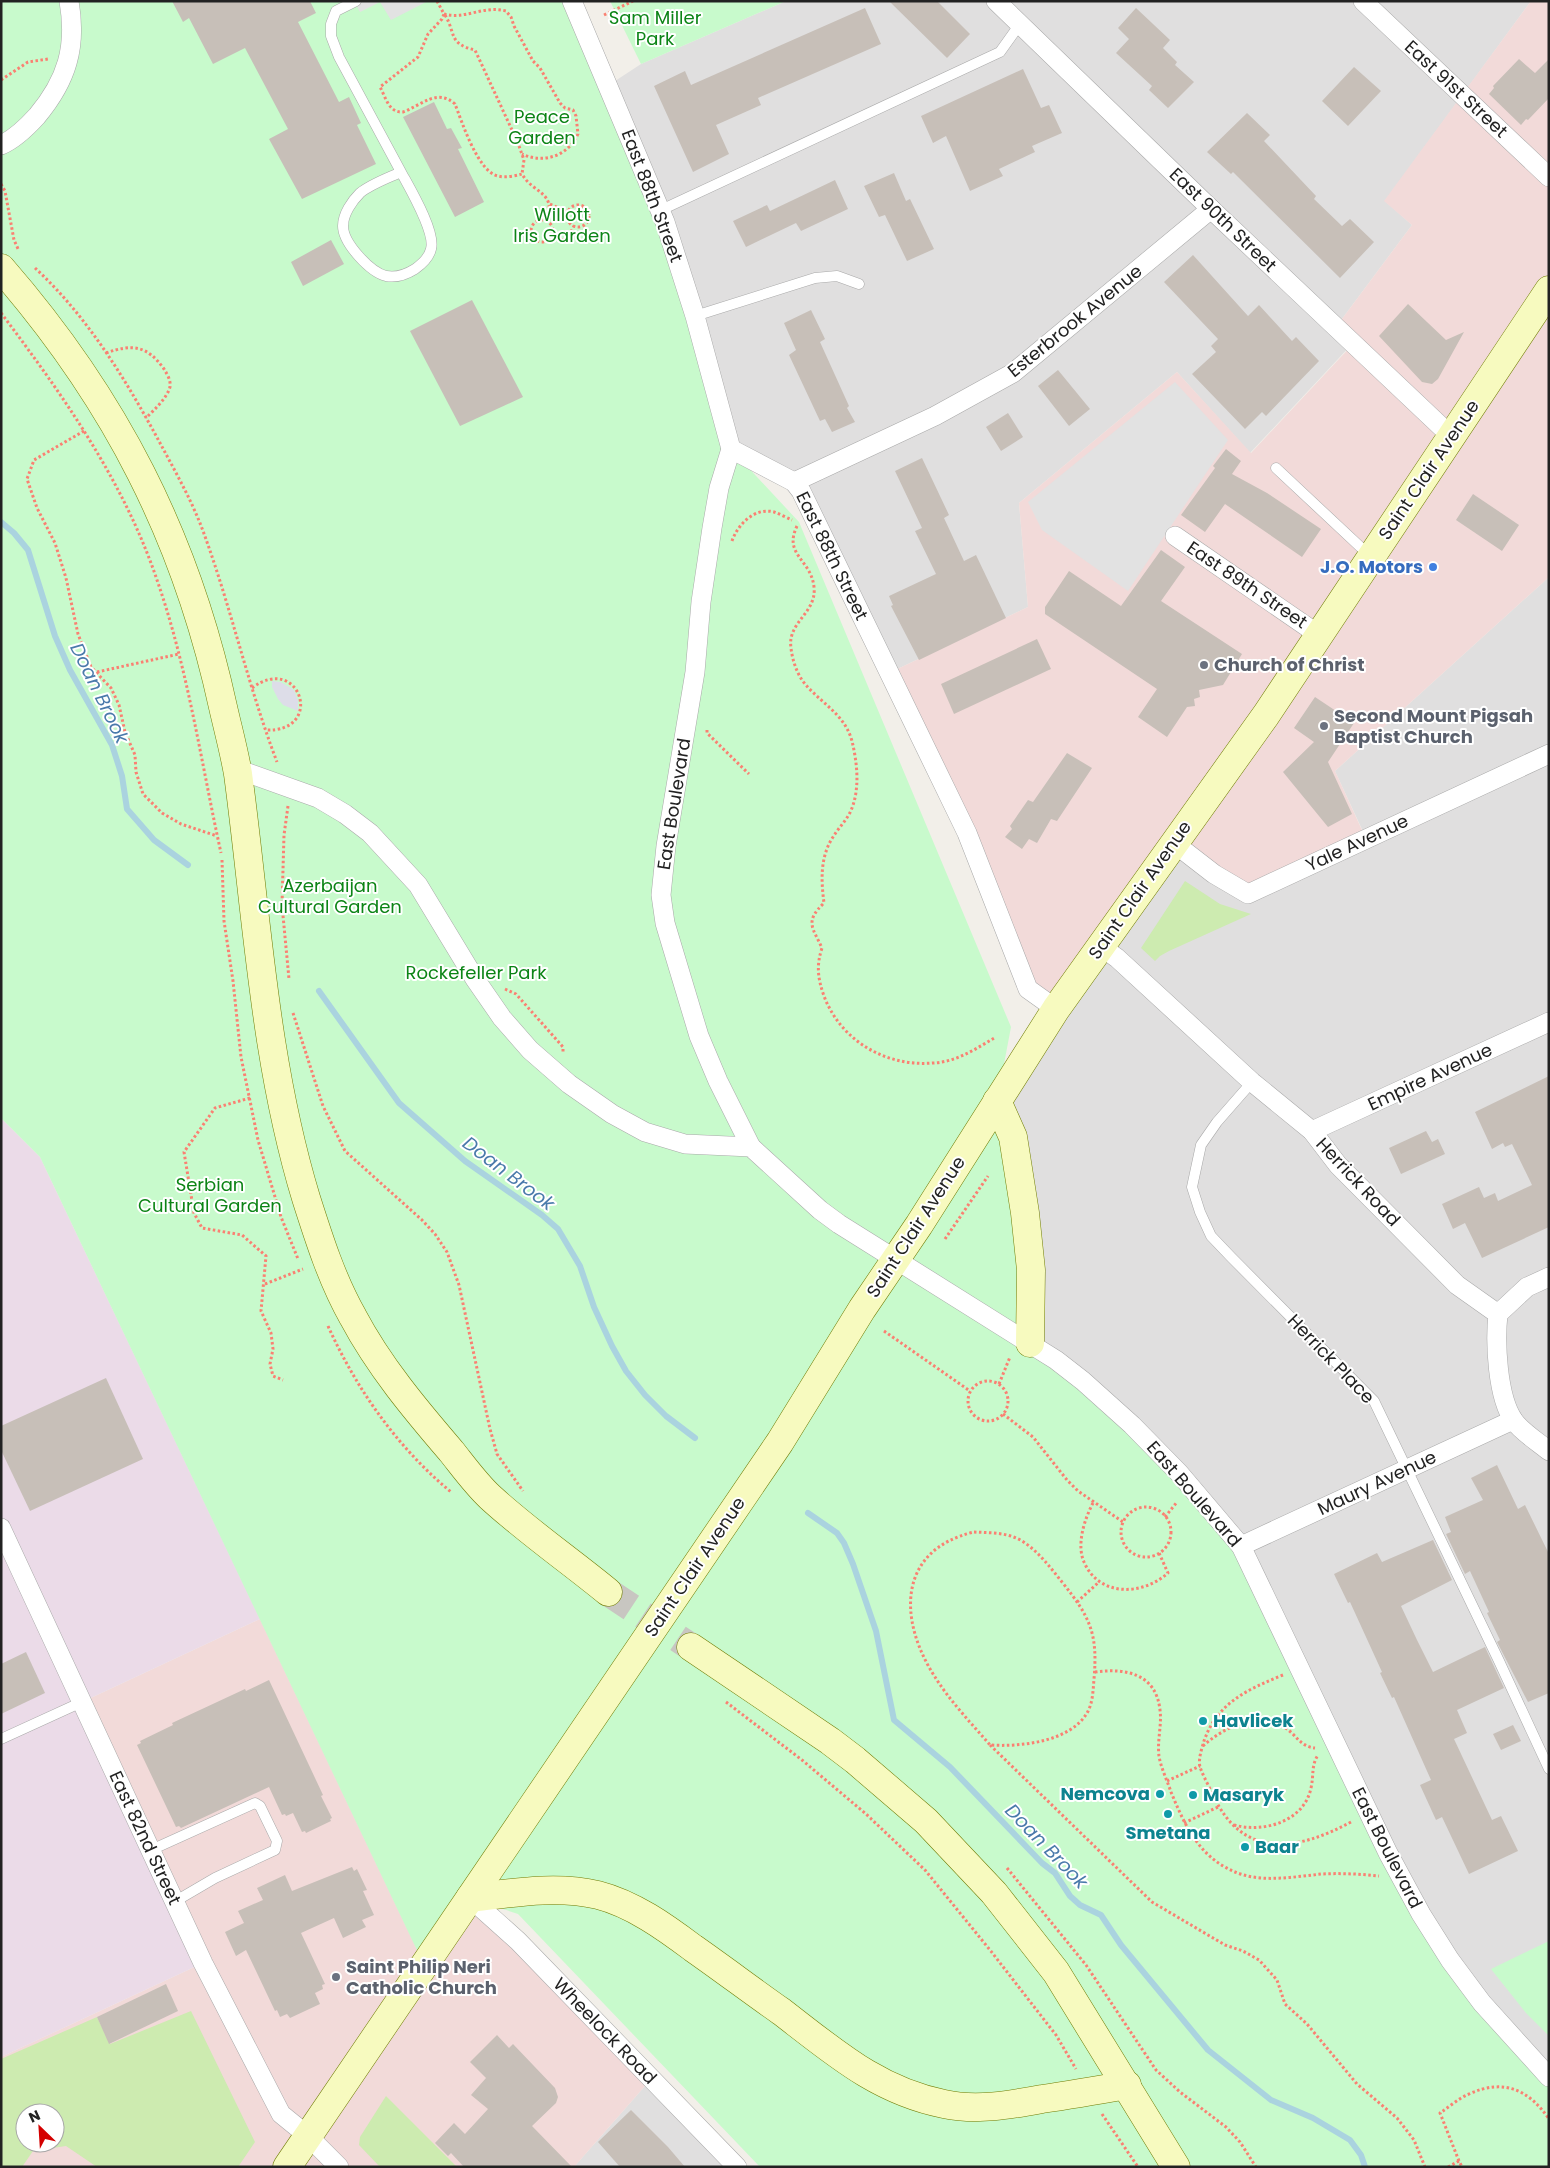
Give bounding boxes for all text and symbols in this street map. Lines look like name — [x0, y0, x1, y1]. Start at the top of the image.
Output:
park label: Sam Miller Park — [609, 5, 702, 51]
street label: East 91st Street — [1399, 34, 1513, 143]
park label: Peace Garden — [508, 104, 576, 150]
street label: East 88th Street — [616, 126, 689, 266]
street label: East 90th Street — [1164, 162, 1283, 277]
park label: Willott Iris Garden — [513, 202, 611, 248]
street label: Esterbrook Avenue — [1002, 258, 1147, 383]
street label: Saint Clair Avenue — [1372, 395, 1485, 545]
street label: East 88th Street — [790, 487, 874, 624]
street label: East 89th Street — [1182, 535, 1312, 634]
place label: J.O. Motors — [1320, 554, 1423, 579]
marker: J.O. Motors — [1427, 561, 1439, 573]
water label: Doan Brook — [64, 638, 136, 749]
place label: Church of Christ — [1214, 652, 1365, 677]
marker: Church of Christ — [1198, 659, 1210, 671]
place label: Second Mount Pigsah Baptist Church — [1334, 703, 1533, 749]
marker: Second Mount Pigsah Baptist Church — [1318, 720, 1330, 732]
street label: East Boulevard — [651, 736, 696, 872]
street label: Yale Avenue — [1301, 808, 1412, 877]
street label: Saint Clair Avenue — [1082, 815, 1197, 964]
park label: Azerbaijan Cultural Garden — [258, 873, 402, 919]
park label: Rockefeller Park — [405, 960, 547, 985]
street label: Empire Avenue — [1363, 1037, 1496, 1116]
water label: Doan Brook — [457, 1130, 561, 1218]
street label: Herrick Road — [1311, 1132, 1406, 1232]
street label: Saint Clair Avenue — [860, 1151, 971, 1302]
park label: Serbian Cultural Garden — [138, 1172, 282, 1218]
street label: Herrick Place — [1282, 1308, 1380, 1409]
street label: East Boulevard — [1141, 1435, 1247, 1552]
street label: Maury Avenue — [1313, 1444, 1440, 1521]
street label: Saint Clair Avenue — [638, 1492, 751, 1642]
place label: Havlicek — [1213, 1708, 1294, 1733]
marker: Havlicek — [1197, 1715, 1209, 1727]
street label: East 82nd Street — [103, 1767, 187, 1909]
place label: Nemcova — [1060, 1781, 1150, 1806]
place label: Masaryk — [1203, 1782, 1285, 1807]
street label: East Boulevard — [1346, 1783, 1429, 1913]
marker: Nemcova — [1154, 1788, 1166, 1800]
marker: Masaryk — [1187, 1789, 1199, 1801]
water label: Doan Brook — [999, 1798, 1095, 1896]
marker: Smetana — [1162, 1808, 1174, 1820]
place label: Smetana — [1125, 1820, 1211, 1845]
place label: Baar — [1255, 1834, 1299, 1859]
marker: Baar — [1239, 1841, 1251, 1853]
place label: Saint Philip Neri Catholic Church — [346, 1954, 497, 2000]
marker: Saint Philip Neri Catholic Church — [330, 1971, 342, 1983]
street label: Wheelock Road — [548, 1972, 663, 2089]
north arrow — [15, 2103, 65, 2153]
text: N — [26, 2105, 44, 2128]

